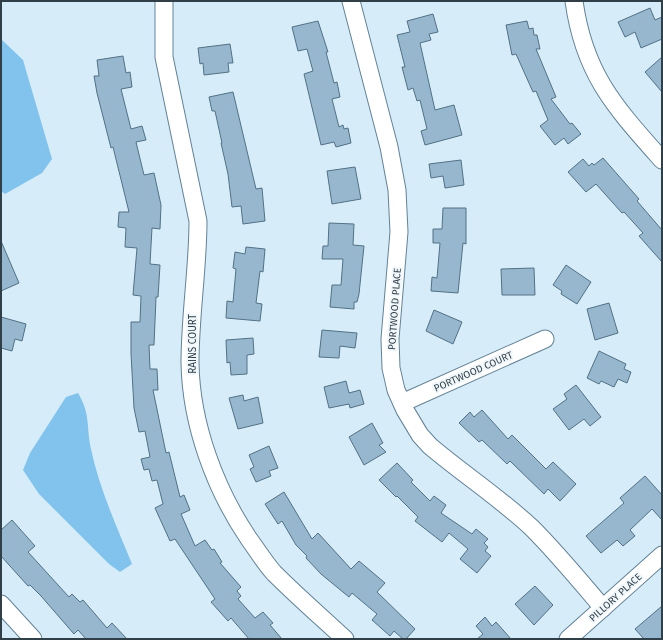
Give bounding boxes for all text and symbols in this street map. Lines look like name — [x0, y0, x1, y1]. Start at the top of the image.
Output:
street label: PORTWOOD PLACE — [386, 268, 404, 351]
street label: RAINS COURT — [187, 313, 199, 374]
street label: PORTWOOD COURT — [432, 349, 515, 395]
street label: PILLORY PLACE — [587, 571, 644, 624]

